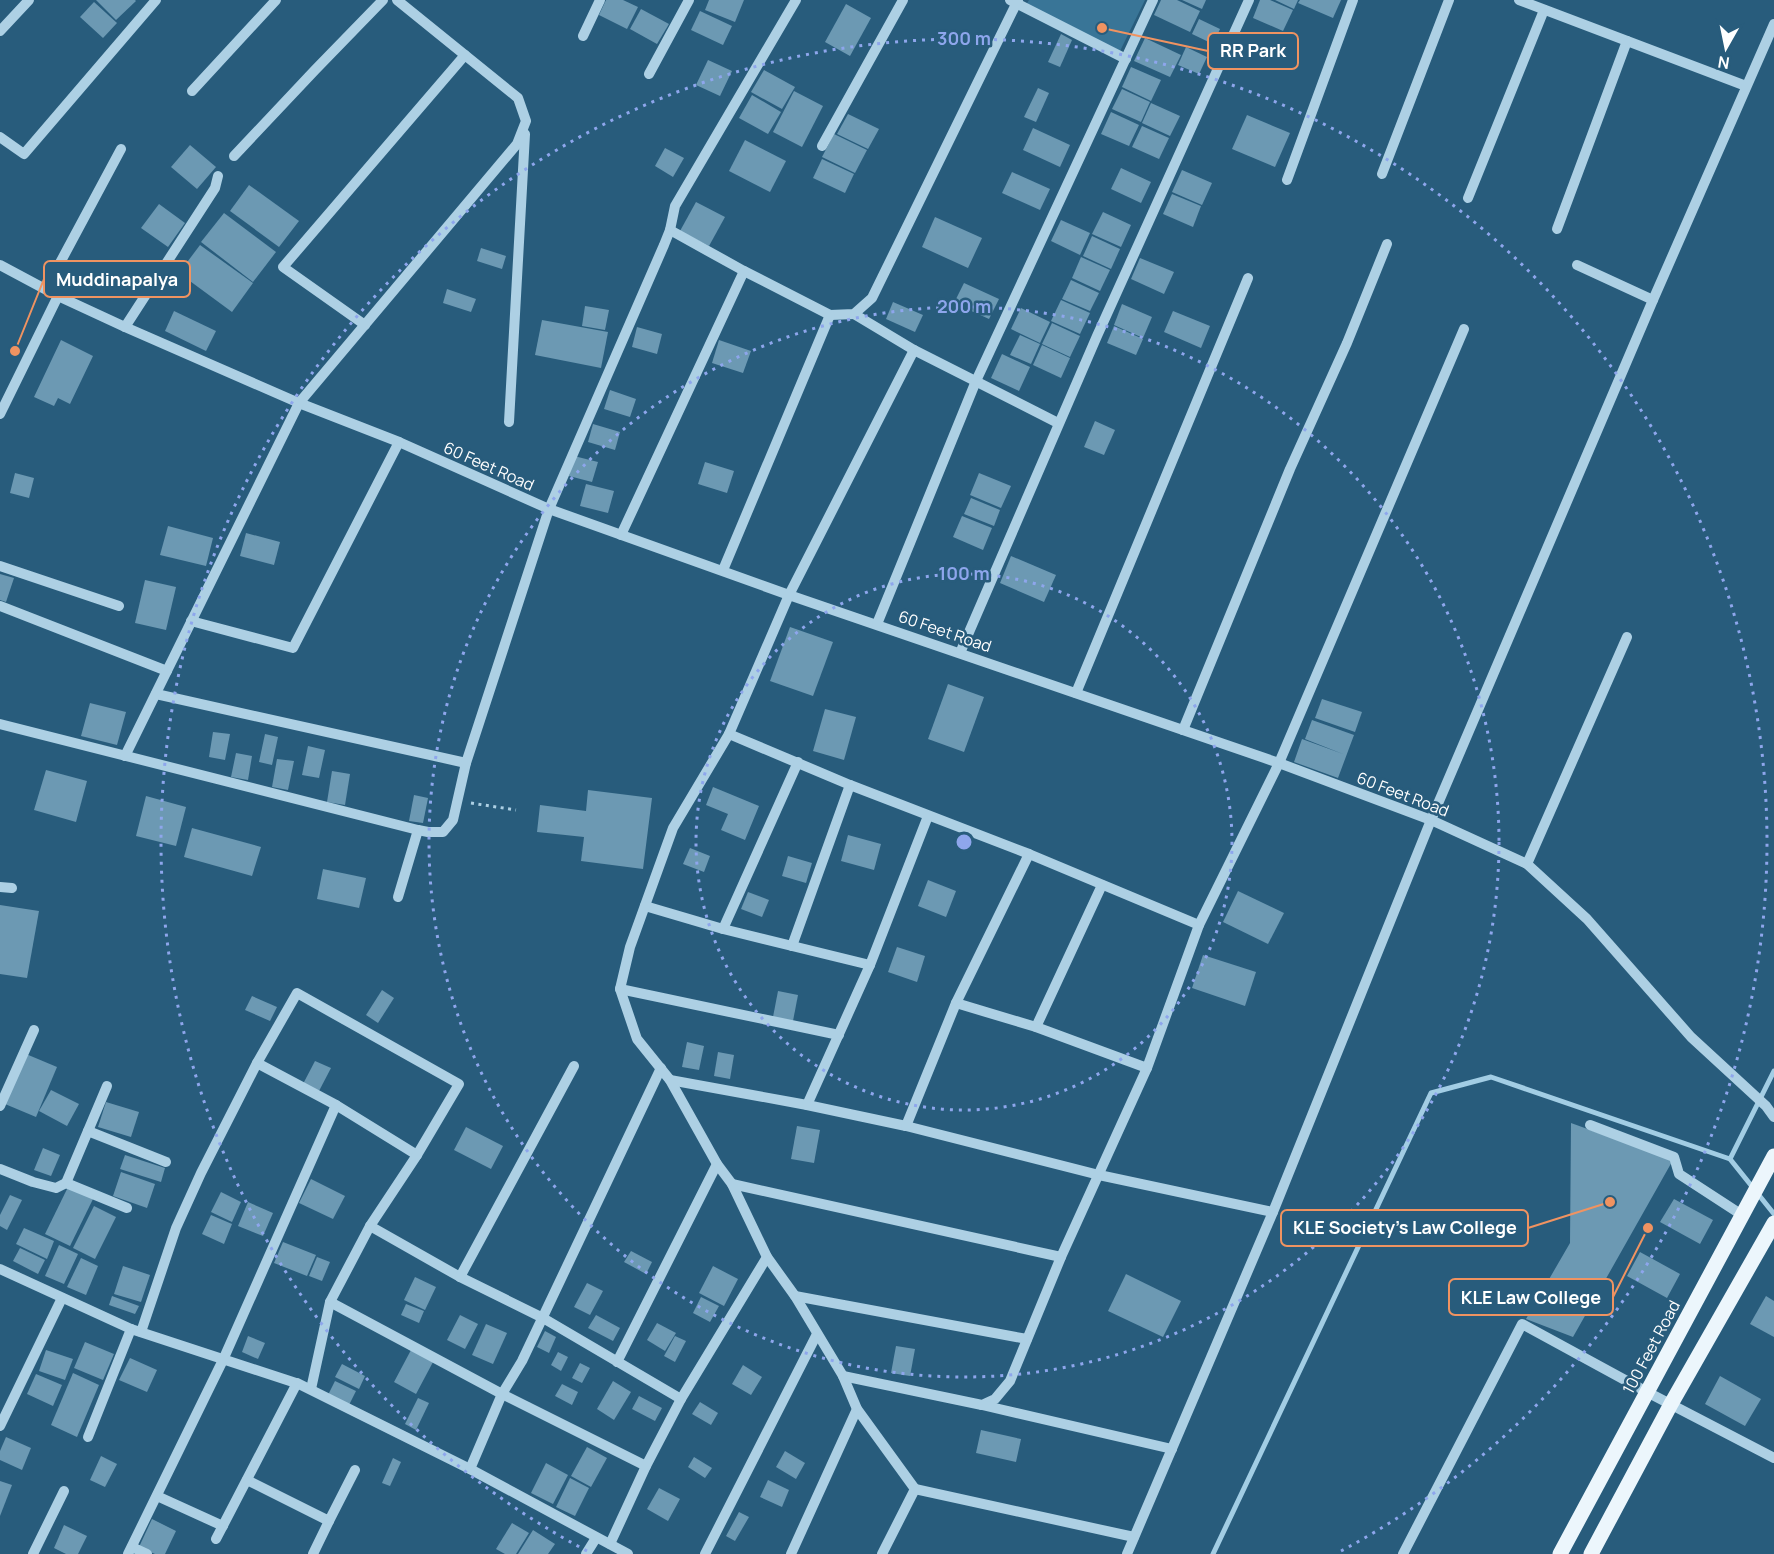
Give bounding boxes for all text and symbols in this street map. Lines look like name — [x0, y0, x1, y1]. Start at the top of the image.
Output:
north arrow — [1696, 18, 1756, 78]
text: 300 m — [937, 26, 991, 50]
callout: RR Park — [1208, 33, 1298, 69]
text: RR Park — [1220, 38, 1287, 62]
text: N — [1716, 51, 1731, 75]
callout: Muddinapalya — [44, 261, 190, 297]
text: Muddinapalya — [56, 267, 178, 291]
text: 200 m — [937, 294, 991, 318]
street label: 60 Feet Road — [440, 436, 538, 496]
text: 100 m — [938, 561, 990, 585]
street label: 60 Feet Road — [896, 605, 994, 657]
street label: 60 Feet Road — [1354, 766, 1452, 822]
centre of rings — [954, 832, 974, 852]
callout: KLE Society's Law College — [1281, 1210, 1528, 1246]
text: KLE Society's Law College — [1293, 1215, 1517, 1239]
callout: KLE Law College — [1449, 1279, 1613, 1315]
text: KLE Law College — [1461, 1285, 1601, 1309]
street label: 100 Feet Road — [1617, 1296, 1685, 1398]

